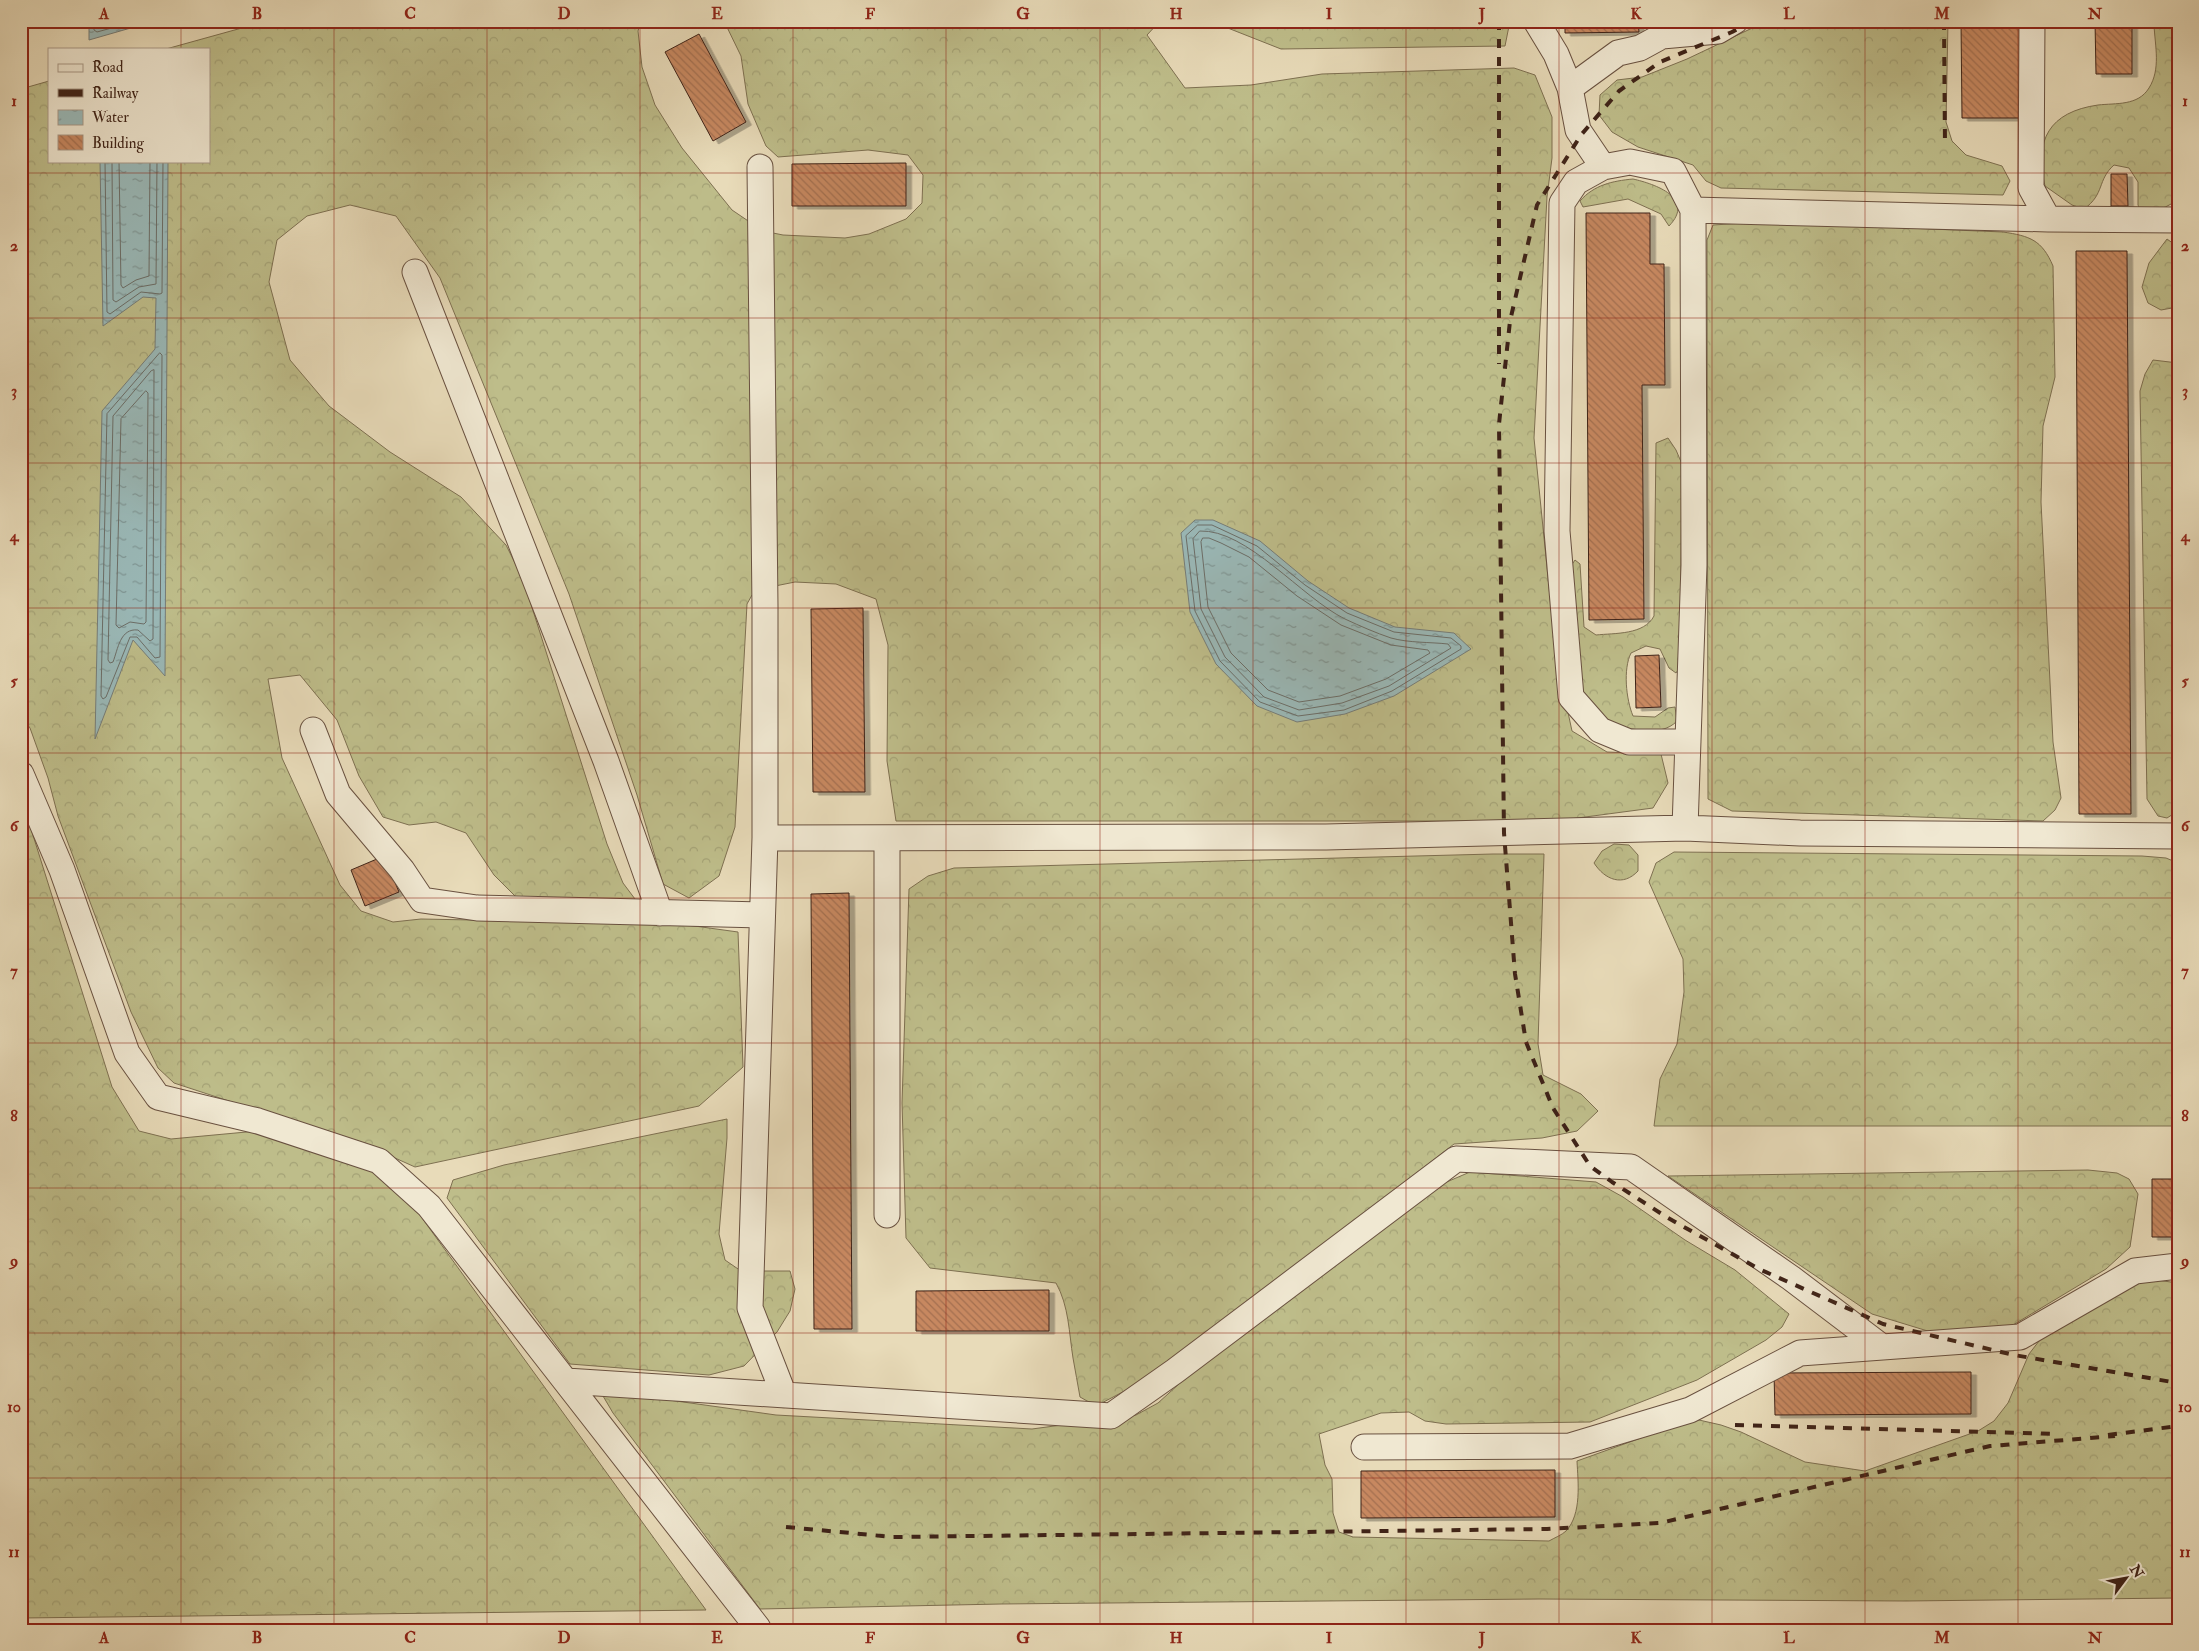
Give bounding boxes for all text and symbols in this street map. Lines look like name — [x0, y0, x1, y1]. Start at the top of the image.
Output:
text: A — [98, 4, 110, 24]
text: B — [252, 4, 262, 24]
text: C — [404, 4, 416, 24]
text: D — [557, 4, 571, 24]
text: E — [711, 4, 723, 24]
text: F — [865, 4, 875, 24]
text: G — [1016, 4, 1030, 24]
text: H — [1169, 4, 1183, 24]
text: I — [1326, 4, 1333, 24]
text: J — [1478, 4, 1486, 25]
text: K — [1630, 4, 1642, 24]
text: L — [1783, 4, 1795, 24]
text: M — [1933, 4, 1950, 24]
text: N — [2087, 4, 2103, 24]
legend — [48, 48, 210, 162]
text: Road — [92, 58, 124, 77]
text: Railway — [92, 84, 139, 103]
text: 1 — [11, 91, 17, 111]
text: 1 — [2182, 91, 2188, 111]
text: Water — [91, 108, 129, 127]
text: Building — [92, 134, 144, 153]
text: 2 — [10, 236, 18, 256]
text: 2 — [2181, 236, 2189, 256]
text: 3 — [11, 381, 17, 401]
text: 3 — [2182, 381, 2188, 401]
text: 4 — [9, 526, 20, 546]
text: 4 — [2180, 526, 2191, 546]
text: 5 — [10, 671, 18, 691]
text: 5 — [2181, 671, 2189, 691]
text: 6 — [10, 816, 20, 836]
text: 6 — [2181, 816, 2191, 836]
text: 7 — [10, 961, 18, 981]
text: 7 — [2181, 961, 2189, 981]
text: 8 — [10, 1106, 18, 1126]
text: 8 — [2181, 1106, 2189, 1126]
text: 9 — [8, 1251, 18, 1271]
text: 9 — [2179, 1251, 2189, 1271]
text: 10 — [7, 1397, 21, 1417]
text: 10 — [2178, 1397, 2192, 1417]
text: 11 — [8, 1542, 20, 1562]
text: 11 — [2179, 1542, 2191, 1562]
north arrow — [2102, 1554, 2152, 1604]
text: N — [2126, 1561, 2147, 1582]
text: A — [98, 1628, 110, 1648]
text: B — [252, 1628, 262, 1648]
text: C — [404, 1628, 416, 1648]
text: D — [557, 1628, 571, 1648]
text: E — [711, 1628, 723, 1648]
text: F — [865, 1628, 875, 1648]
text: G — [1016, 1628, 1030, 1648]
text: H — [1169, 1628, 1183, 1648]
text: I — [1326, 1628, 1333, 1648]
text: J — [1478, 1628, 1486, 1649]
text: K — [1630, 1628, 1642, 1648]
text: L — [1783, 1628, 1795, 1648]
text: M — [1933, 1628, 1950, 1648]
text: N — [2087, 1628, 2103, 1648]

